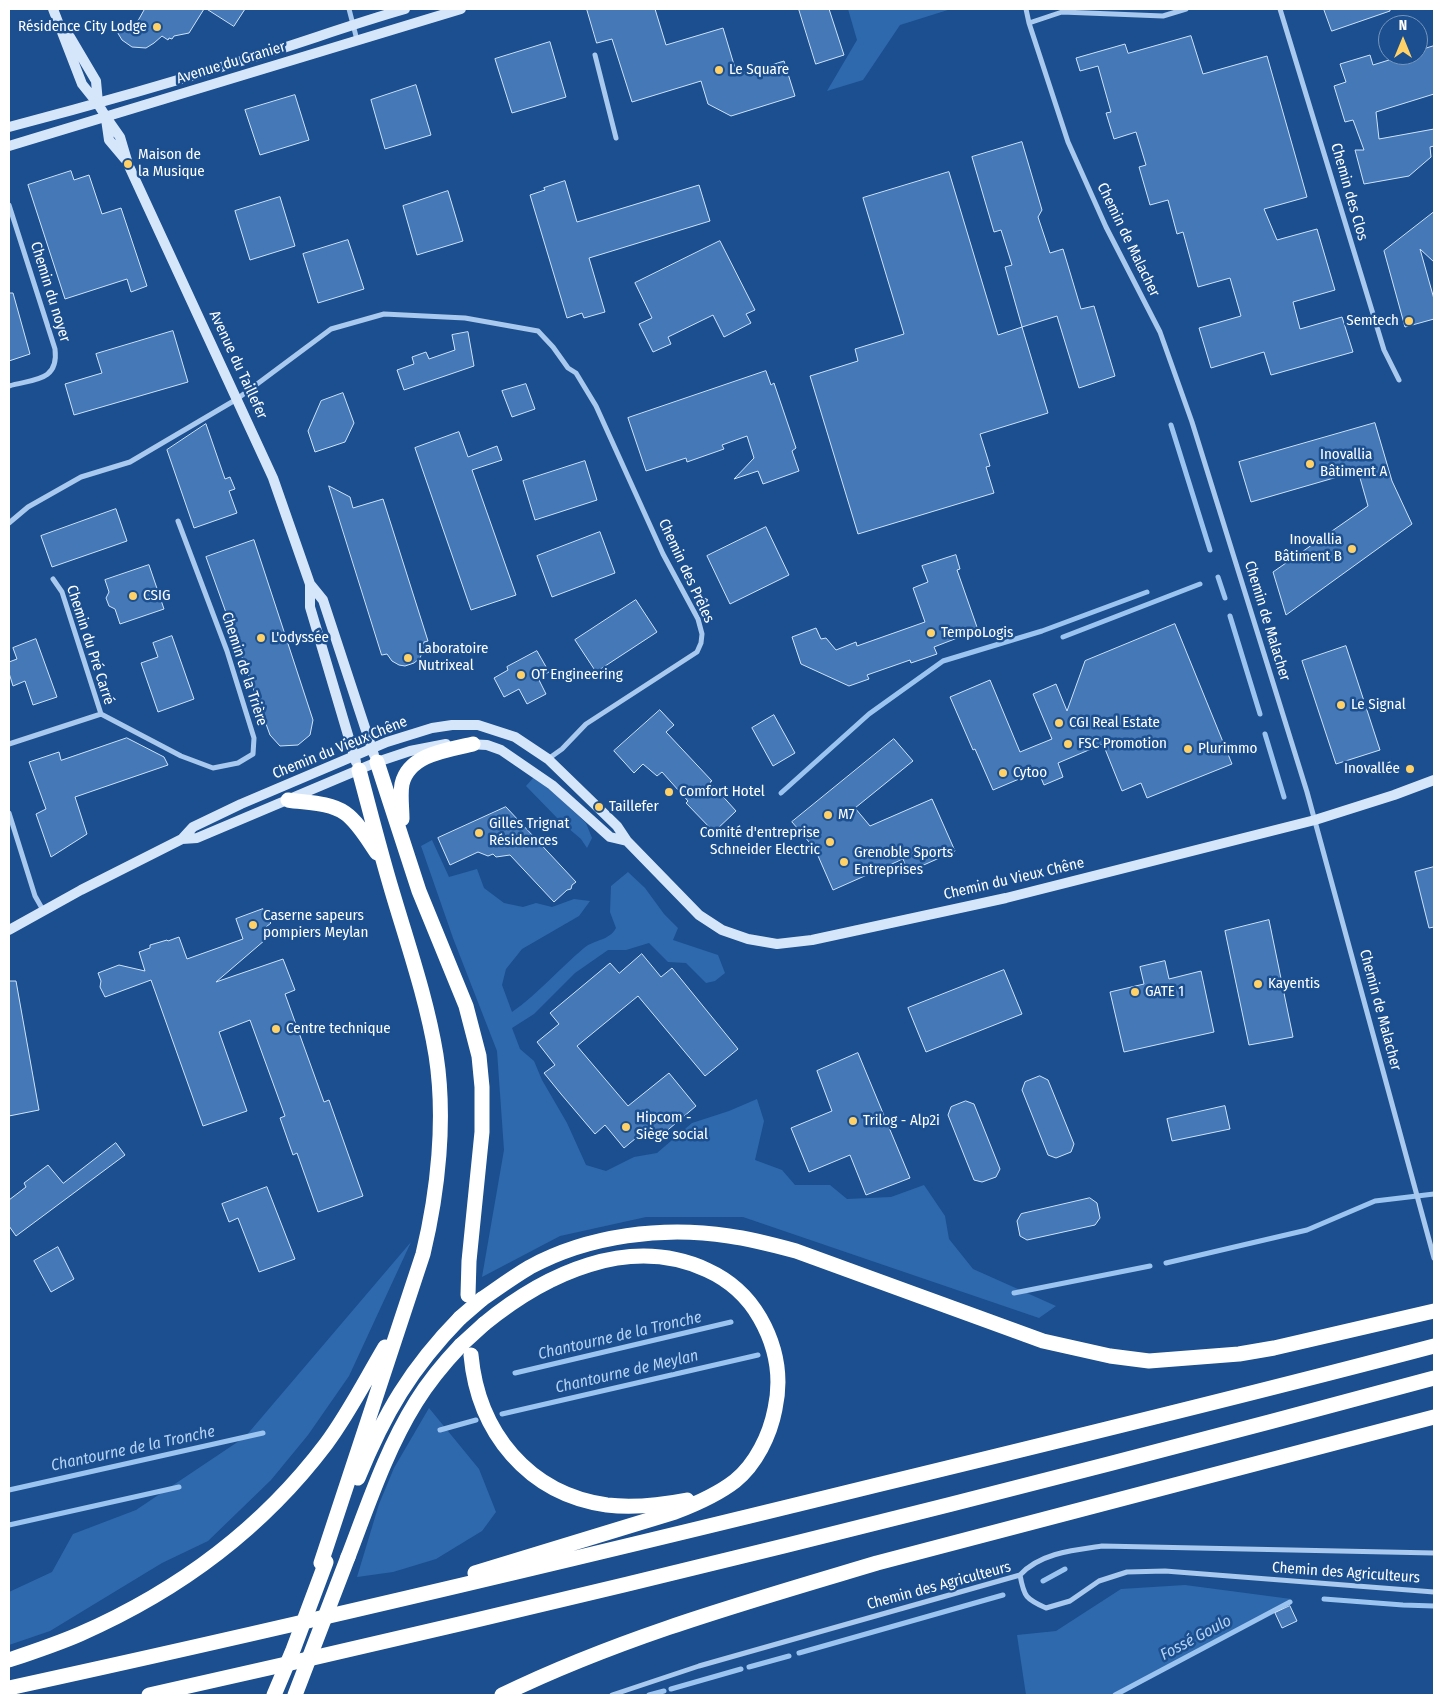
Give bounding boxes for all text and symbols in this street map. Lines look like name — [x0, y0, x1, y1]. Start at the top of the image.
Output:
north arrow — [1378, 15, 1428, 65]
text: N — [1399, 17, 1407, 34]
place label: Résidence City Lodge — [18, 18, 147, 36]
marker: Résidence City Lodge — [151, 21, 163, 33]
street label: Avenue du Granier — [174, 38, 288, 88]
place label: Le Square — [729, 61, 789, 79]
marker: Le Square — [713, 64, 725, 76]
street label: Chemin des Clos — [1326, 141, 1372, 243]
place label: Maison de la Musique — [138, 146, 205, 181]
marker: Maison de la Musique — [122, 158, 134, 170]
street label: Chemin de Malacher — [1093, 180, 1163, 300]
street label: Chemin du noyer — [26, 240, 74, 344]
street label: Avenue du Taillefer — [205, 308, 271, 422]
place label: Semtech — [1346, 312, 1399, 330]
marker: Semtech — [1403, 315, 1415, 327]
place label: Inovallia Bâtiment A — [1320, 446, 1387, 481]
marker: Inovallia Bâtiment A — [1304, 458, 1316, 470]
street label: Chemin des Prêles — [654, 516, 718, 626]
place label: Inovallia Bâtiment B — [1274, 531, 1342, 566]
marker: Inovallia Bâtiment B — [1346, 543, 1358, 555]
street label: Chemin de Malacher — [1240, 559, 1294, 683]
street label: Chemin du Pré Carré — [62, 583, 118, 707]
place label: CSIG — [143, 587, 170, 605]
marker: CSIG — [127, 590, 139, 602]
street label: Chemin de la Trière — [217, 610, 271, 728]
place label: TempoLogis — [941, 624, 1013, 642]
marker: TempoLogis — [925, 627, 937, 639]
place label: L'odyssée — [271, 629, 329, 647]
marker: L'odyssée — [255, 632, 267, 644]
place label: Laboratoire Nutrixeal — [418, 640, 488, 675]
marker: Laboratoire Nutrixeal — [402, 652, 414, 664]
place label: OT Engineering — [531, 666, 623, 684]
marker: OT Engineering — [515, 669, 527, 681]
place label: Le Signal — [1351, 696, 1406, 714]
marker: Le Signal — [1335, 699, 1347, 711]
street label: Chemin du Vieux Chêne — [270, 713, 410, 783]
place label: CGI Real Estate — [1069, 714, 1160, 732]
marker: CGI Real Estate — [1053, 717, 1065, 729]
place label: FSC Promotion — [1078, 735, 1167, 753]
marker: FSC Promotion — [1062, 738, 1074, 750]
place label: Plurimmo — [1198, 740, 1257, 758]
marker: Plurimmo — [1182, 743, 1194, 755]
place label: Inovallée — [1344, 760, 1400, 778]
marker: Inovallée — [1404, 763, 1416, 775]
place label: Cytoo — [1013, 764, 1047, 782]
marker: Cytoo — [997, 767, 1009, 779]
place label: Comfort Hotel — [679, 783, 765, 801]
marker: Comfort Hotel — [663, 786, 675, 798]
place label: Taillefer — [609, 798, 659, 816]
marker: Taillefer — [593, 801, 605, 813]
place label: M7 — [838, 806, 855, 824]
marker: M7 — [822, 809, 834, 821]
place label: Gilles Trignat Résidences — [489, 815, 569, 850]
place label: Comité d'entreprise Schneider Electric — [700, 824, 820, 859]
marker: Gilles Trignat Résidences — [473, 827, 485, 839]
marker: Comité d'entreprise Schneider Electric — [824, 836, 836, 848]
place label: Grenoble Sports Entreprises — [854, 844, 953, 879]
street label: Chemin du Vieux Chêne — [942, 854, 1086, 904]
marker: Grenoble Sports Entreprises — [838, 856, 850, 868]
place label: Caserne sapeurs pompiers Meylan — [263, 907, 368, 942]
marker: Caserne sapeurs pompiers Meylan — [247, 919, 259, 931]
street label: Chemin de Malacher — [1355, 948, 1405, 1072]
place label: Kayentis — [1268, 975, 1320, 993]
marker: Kayentis — [1252, 978, 1264, 990]
place label: GATE 1 — [1145, 983, 1184, 1001]
marker: GATE 1 — [1129, 986, 1141, 998]
place label: Centre technique — [286, 1020, 391, 1038]
marker: Centre technique — [270, 1023, 282, 1035]
place label: Hipcom - Siège social — [636, 1109, 708, 1144]
place label: Trilog - Alp2i — [863, 1112, 940, 1130]
marker: Trilog - Alp2i — [847, 1115, 859, 1127]
marker: Hipcom - Siège social — [620, 1121, 632, 1133]
water label: Chantourne de la Tronche — [536, 1308, 704, 1364]
water label: Chantourne de Meylan — [554, 1346, 700, 1398]
water label: Chantourne de la Tronche — [49, 1422, 217, 1476]
street label: Chemin des Agriculteurs — [865, 1558, 1013, 1614]
street label: Chemin des Agriculteurs — [1271, 1559, 1421, 1587]
water label: Fossé Goulo — [1157, 1611, 1235, 1665]

